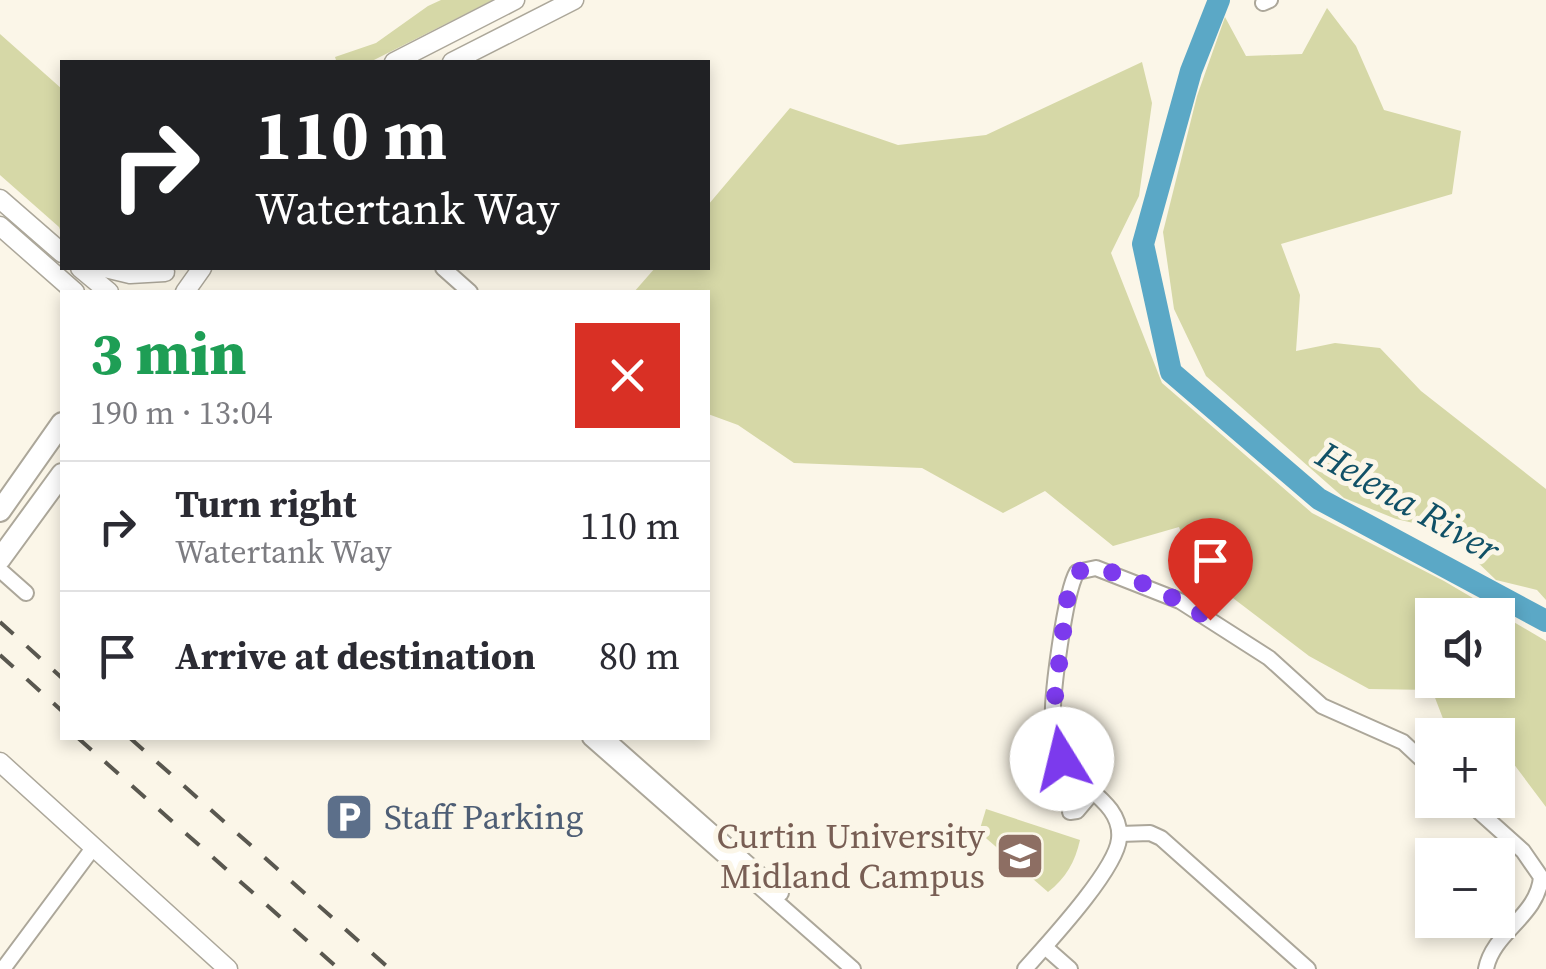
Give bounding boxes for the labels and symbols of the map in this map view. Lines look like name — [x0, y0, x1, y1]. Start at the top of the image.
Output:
water label: Helena River — [1306, 428, 1511, 576]
pin — [1168, 518, 1253, 621]
position arrow — [1010, 707, 1114, 811]
parking icon: Staff Parking — [323, 791, 375, 843]
place label: Staff Parking — [384, 793, 584, 841]
place label: Curtin University Midland Campus — [717, 812, 985, 900]
school or university icon: Curtin University Midland Campus — [994, 830, 1046, 882]

